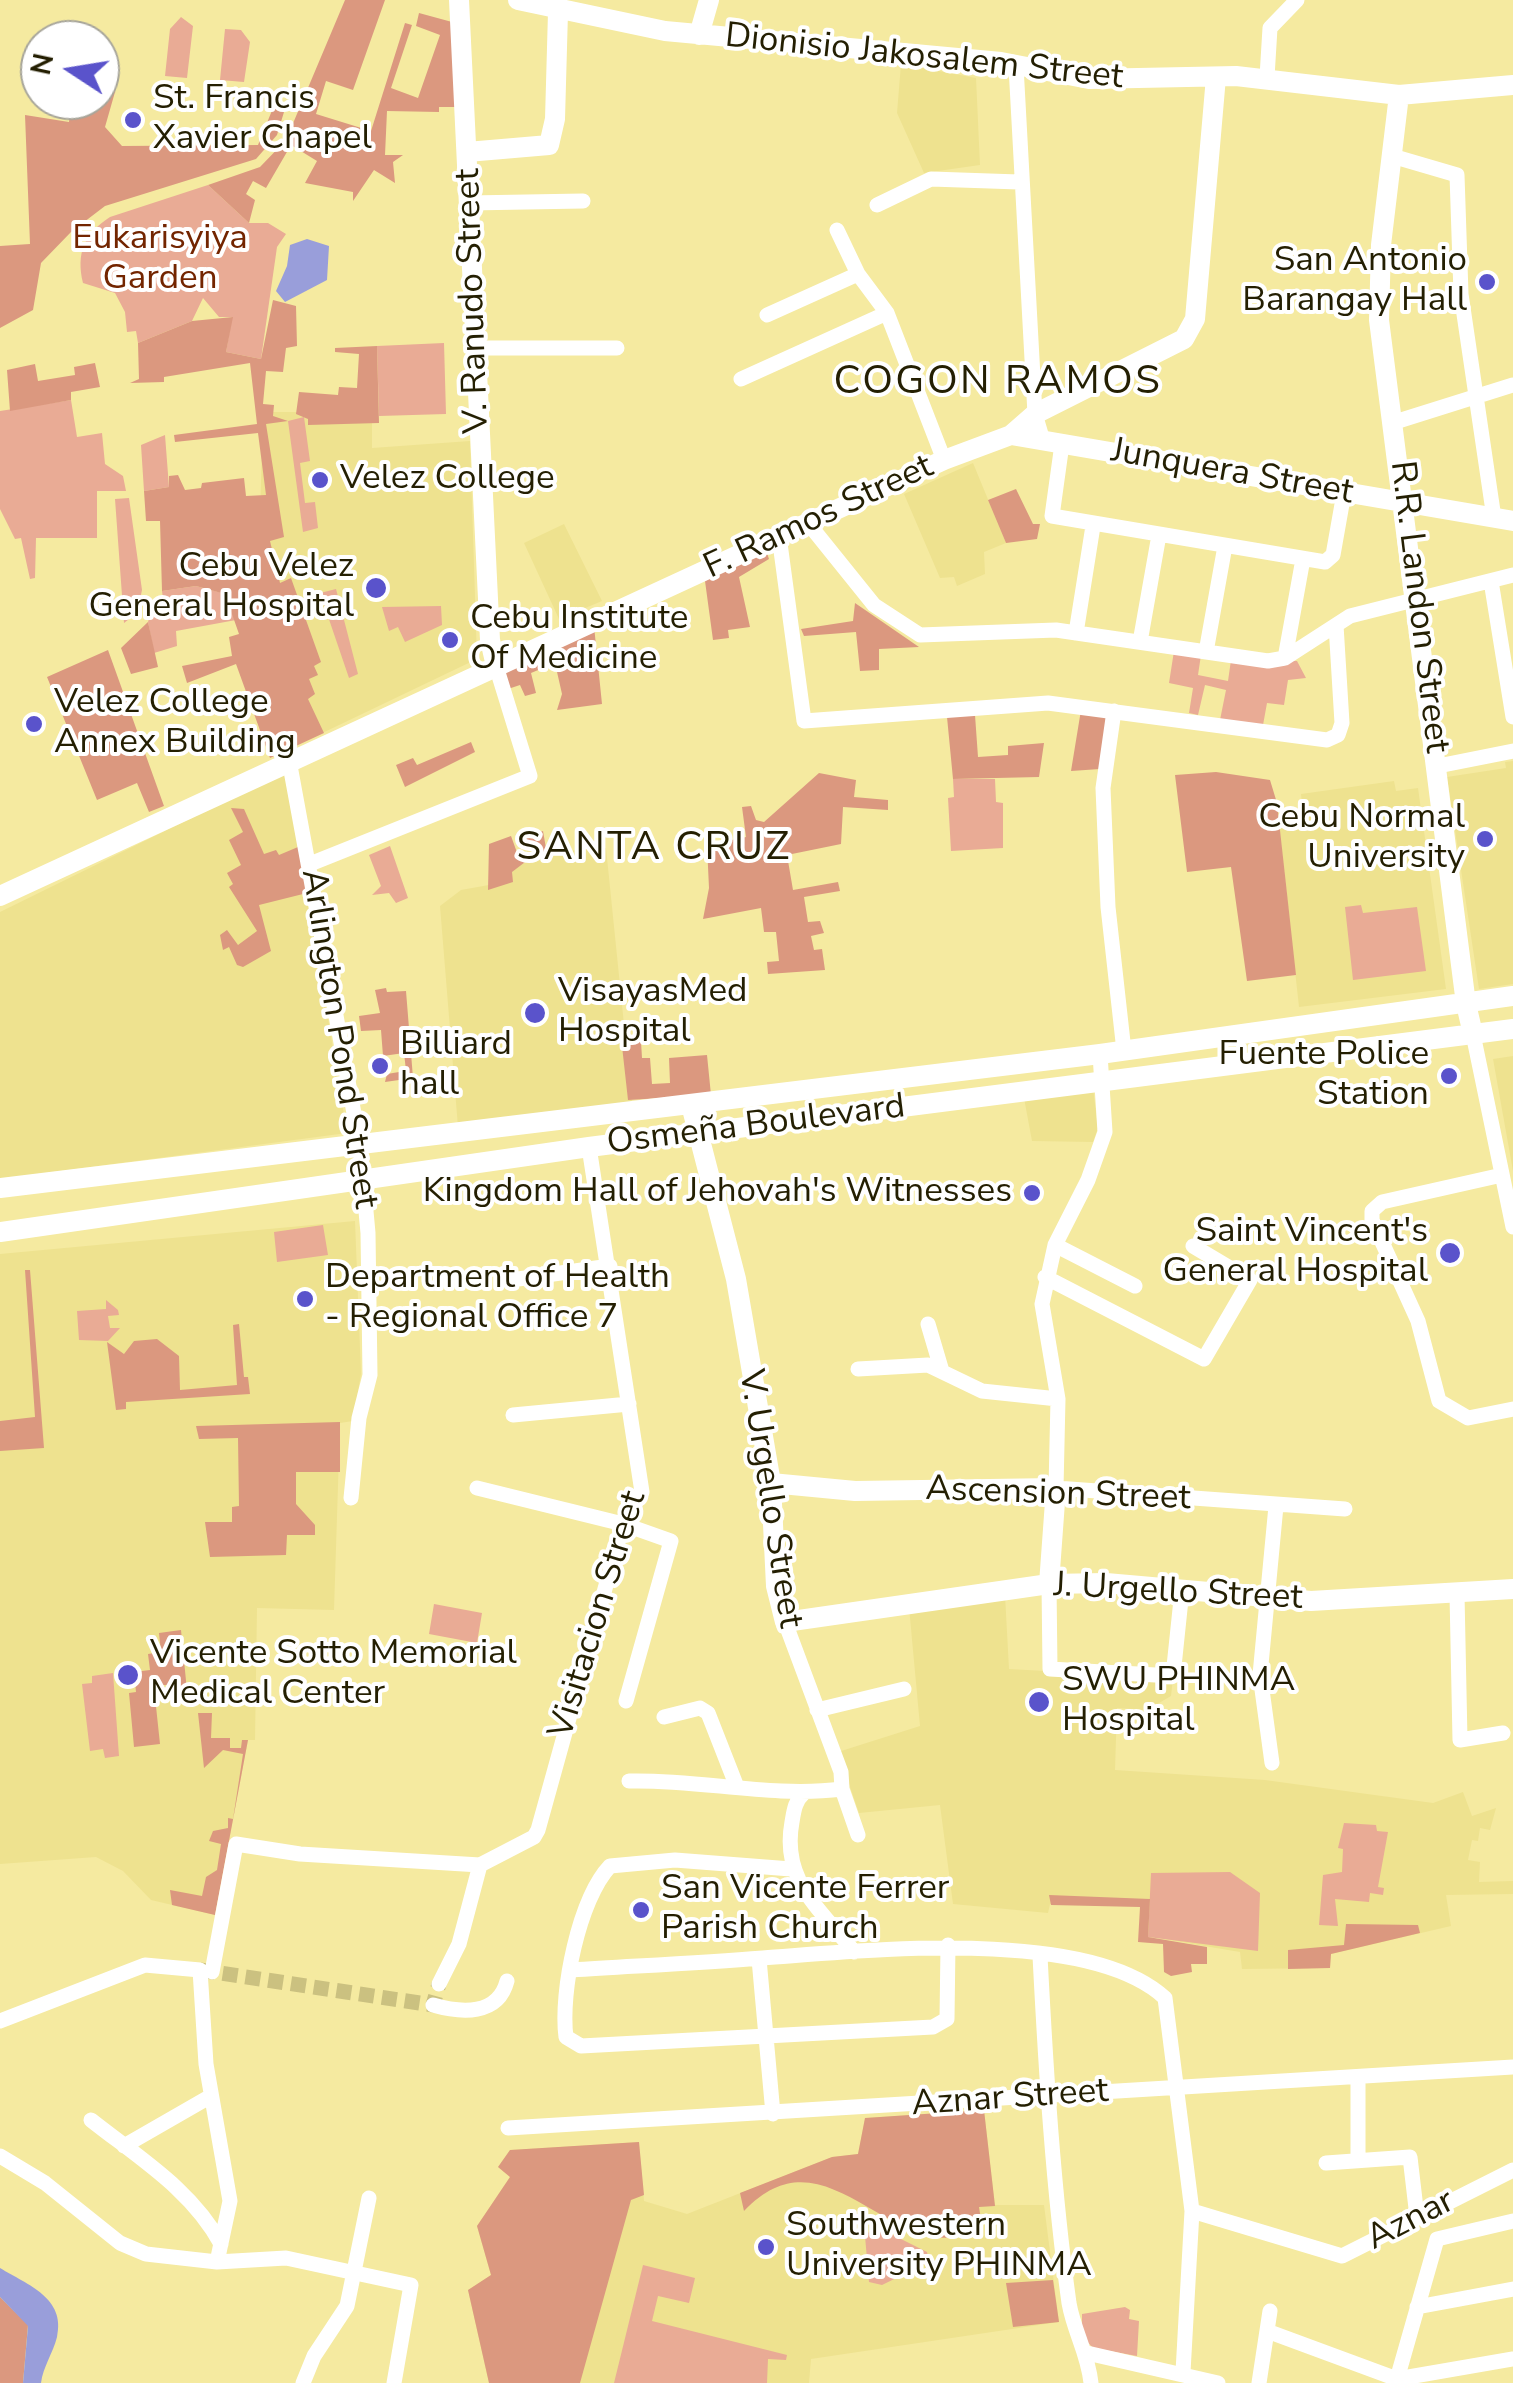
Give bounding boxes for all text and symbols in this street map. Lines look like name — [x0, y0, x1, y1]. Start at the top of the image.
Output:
street label: Dionisio Jakosalem Street — [723, 16, 1125, 100]
north arrow — [20, 20, 120, 120]
text: N — [22, 50, 63, 78]
place label: St. Francis Xavier Chapel — [153, 79, 372, 161]
marker: St. Francis Xavier Chapel — [122, 109, 144, 131]
street label: V. Ranudo Street — [448, 168, 500, 434]
park label: Eukarisyiya Garden — [72, 219, 248, 301]
place label: San Antonio Barangay Hall — [1242, 241, 1467, 323]
marker: San Antonio Barangay Hall — [1476, 271, 1498, 293]
district label: COGON RAMOS — [834, 359, 1162, 407]
street label: Junquera Street — [1108, 431, 1356, 515]
street label: F. Ramos Street — [698, 447, 940, 589]
place label: Velez College — [340, 459, 555, 501]
street label: R.R. Landon Street — [1379, 459, 1457, 755]
marker: Velez College — [309, 469, 331, 491]
place label: Cebu Velez General Hospital — [89, 547, 354, 629]
marker: Cebu Velez General Hospital — [363, 575, 389, 601]
place label: Cebu Institute Of Medicine — [470, 599, 688, 681]
marker: Cebu Institute Of Medicine — [439, 629, 461, 651]
place label: Velez College Annex Building — [54, 683, 296, 765]
marker: Velez College Annex Building — [23, 713, 45, 735]
place label: Cebu Normal University — [1258, 798, 1465, 880]
district label: SANTA CRUZ — [516, 825, 792, 873]
marker: Cebu Normal University — [1474, 828, 1496, 850]
street label: Arlington Pond Street — [290, 866, 386, 1212]
place label: VisayasMed Hospital — [558, 972, 747, 1054]
marker: VisayasMed Hospital — [522, 1000, 548, 1026]
place label: Billiard hall — [400, 1025, 512, 1107]
place label: Fuente Police Station — [1219, 1035, 1429, 1117]
marker: Billiard hall — [369, 1055, 391, 1077]
marker: Fuente Police Station — [1438, 1065, 1460, 1087]
street label: Osmeña Boulevard — [605, 1087, 907, 1165]
place label: Kingdom Hall of Jehovah's Witnesses — [423, 1172, 1012, 1214]
marker: Kingdom Hall of Jehovah's Witnesses — [1021, 1182, 1043, 1204]
place label: Saint Vincent's General Hospital — [1163, 1212, 1428, 1294]
marker: Saint Vincent's General Hospital — [1437, 1240, 1463, 1266]
place label: Department of Health - Regional Office 7 — [325, 1258, 670, 1340]
marker: Department of Health - Regional Office 7 — [294, 1288, 316, 1310]
street label: V. Urgello Street — [728, 1367, 810, 1631]
street label: Ascension Street — [925, 1469, 1191, 1521]
street label: Visitacion Street — [541, 1486, 657, 1744]
street label: J. Urgello Street — [1052, 1566, 1304, 1620]
place label: Vicente Sotto Memorial Medical Center — [150, 1634, 517, 1716]
place label: SWU PHINMA Hospital — [1062, 1661, 1295, 1743]
marker: Vicente Sotto Memorial Medical Center — [115, 1662, 141, 1688]
marker: SWU PHINMA Hospital — [1026, 1689, 1052, 1715]
place label: San Vicente Ferrer Parish Church — [661, 1869, 949, 1951]
marker: San Vicente Ferrer Parish Church — [630, 1899, 652, 1921]
street label: Aznar Street — [910, 2071, 1110, 2127]
street label: Aznar — [1360, 2181, 1462, 2261]
place label: Southwestern University PHINMA — [786, 2206, 1092, 2288]
marker: Southwestern University PHINMA — [755, 2236, 777, 2258]

